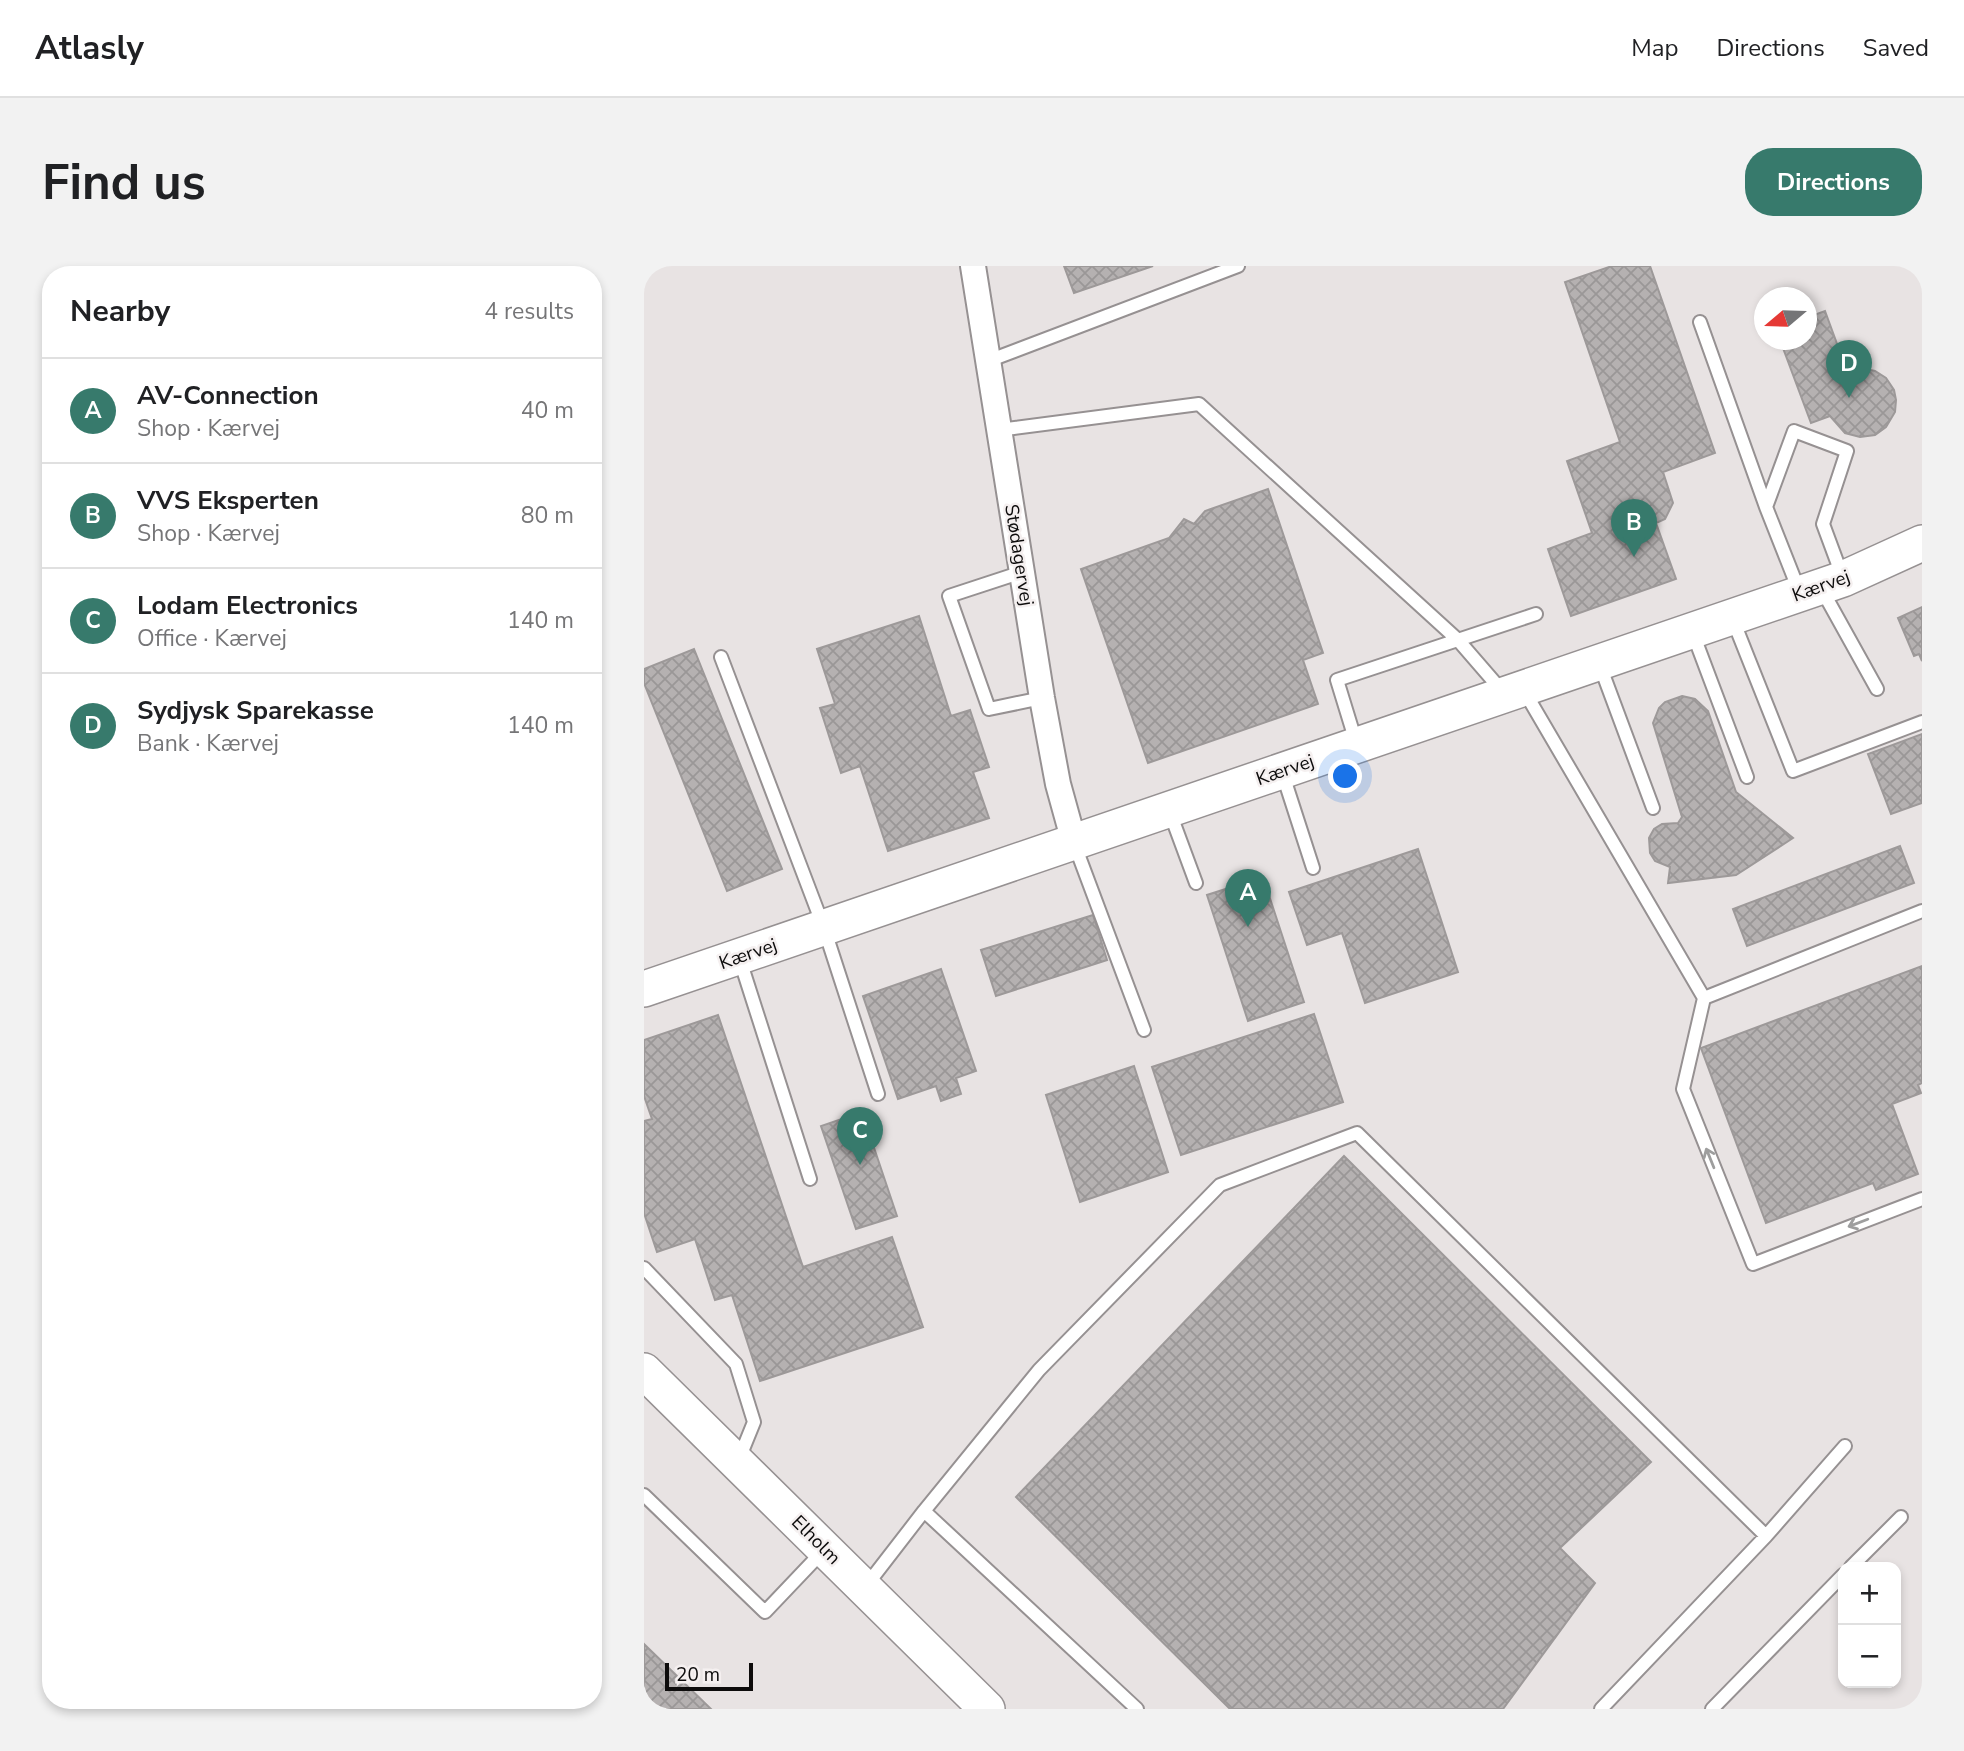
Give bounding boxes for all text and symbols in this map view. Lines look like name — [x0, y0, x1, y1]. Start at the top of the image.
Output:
text: Atlasly — [35, 26, 144, 71]
text: Map — [1631, 32, 1678, 64]
text: Directions — [1716, 32, 1825, 64]
text: Saved — [1863, 32, 1929, 64]
button: Directions — [1745, 148, 1922, 216]
text: Find us — [42, 149, 206, 216]
north arrow — [1754, 287, 1817, 350]
text: Nearby — [70, 291, 170, 332]
text: 4 results — [484, 296, 574, 327]
pin: D — [1826, 340, 1872, 398]
text: AV-Connection — [137, 378, 319, 413]
text: A — [84, 395, 102, 426]
text: 40 m — [521, 395, 574, 426]
text: Shop · Kærvej — [137, 413, 280, 444]
text: VVS Eksperten — [137, 483, 319, 518]
pin: B — [1611, 499, 1657, 557]
text: B — [85, 500, 101, 531]
text: 80 m — [521, 500, 574, 531]
street label: Stødagervej — [998, 502, 1040, 608]
text: Shop · Kærvej — [137, 518, 280, 549]
street label: Kærvej — [1788, 564, 1854, 608]
text: Lodam Electronics — [137, 588, 358, 623]
text: C — [85, 605, 101, 636]
text: 140 m — [507, 605, 574, 636]
text: Office · Kærvej — [137, 623, 287, 654]
text: Sydjysk Sparekasse — [137, 693, 374, 728]
text: D — [84, 710, 102, 741]
text: 140 m — [507, 710, 574, 741]
text: Bank · Kærvej — [137, 728, 279, 759]
street label: Kærvej — [1252, 748, 1318, 792]
your location — [1328, 759, 1362, 793]
pin: A — [1225, 869, 1271, 927]
street label: Kærvej — [715, 932, 781, 976]
pin: C — [837, 1107, 883, 1165]
one-way arrow — [1703, 1147, 1716, 1169]
one-way arrow — [1848, 1218, 1870, 1231]
street label: Elholm — [786, 1510, 846, 1570]
map controls — [1838, 1562, 1901, 1688]
button: + — [1838, 1562, 1901, 1625]
button: − — [1838, 1625, 1901, 1688]
scale bar — [665, 1660, 752, 1692]
text: 20 m — [676, 1662, 720, 1688]

